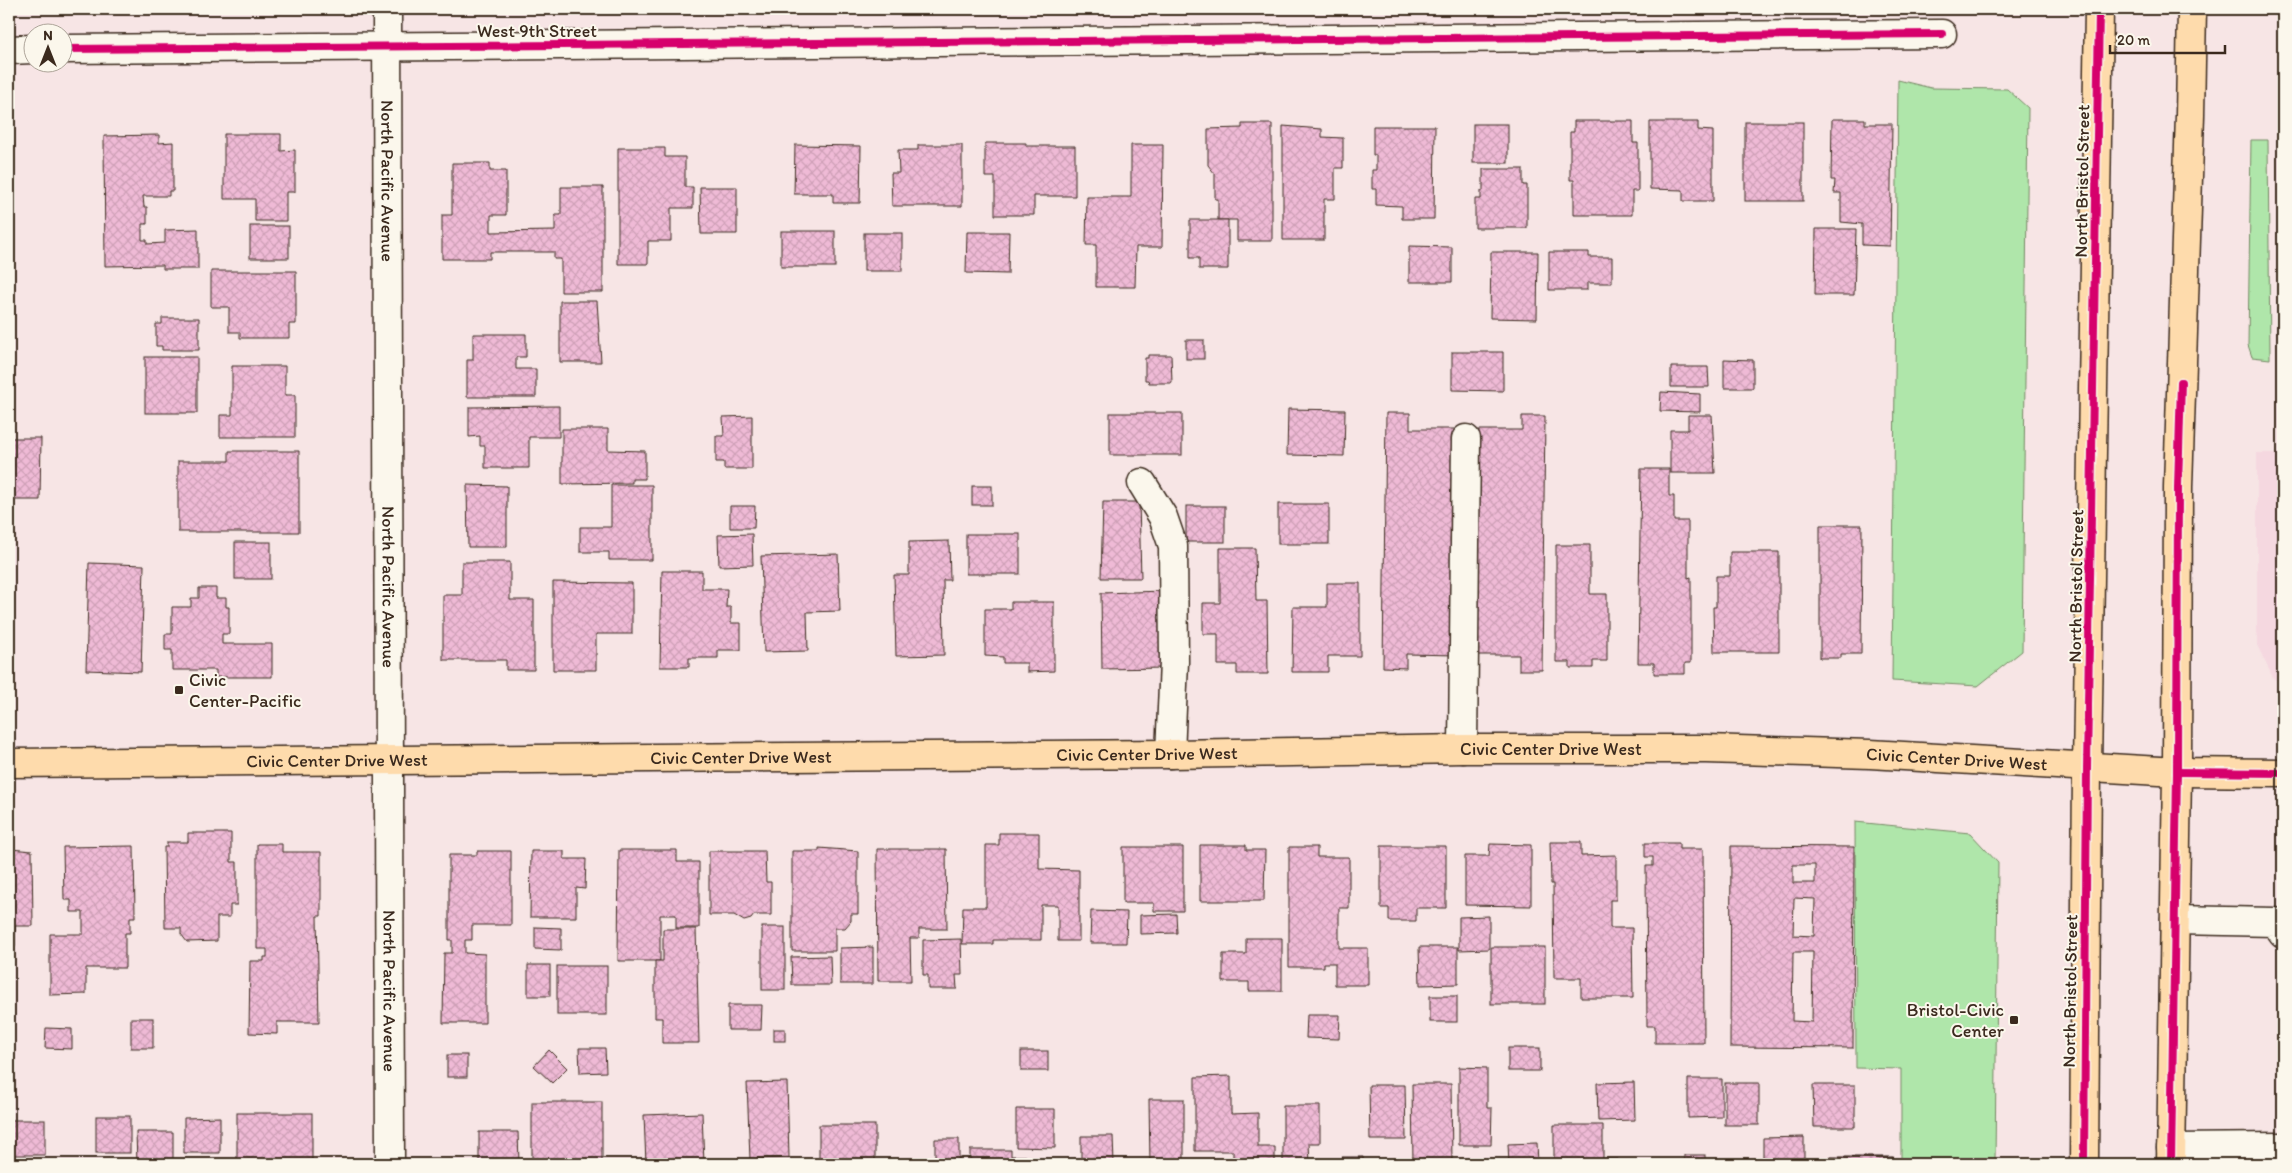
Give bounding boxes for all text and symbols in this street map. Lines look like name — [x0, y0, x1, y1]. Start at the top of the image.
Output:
street label: West 9th Street — [477, 20, 597, 42]
north arrow — [22, 22, 72, 72]
scale bar — [2110, 22, 2224, 54]
text: N — [43, 27, 53, 44]
text: 20 m — [2117, 31, 2151, 49]
street label: North Pacific Avenue — [376, 100, 399, 262]
street label: North Bristol Street — [2070, 104, 2094, 258]
street label: North Pacific Avenue — [377, 506, 400, 668]
street label: North Bristol Street — [2064, 509, 2088, 663]
place label: Civic Center-Pacific — [189, 669, 301, 712]
marker: Civic Center-Pacific — [173, 684, 185, 696]
street label: Civic Center Drive West — [1460, 738, 1642, 760]
street label: Civic Center Drive West — [1056, 742, 1238, 766]
street label: Civic Center Drive West — [1865, 743, 2048, 775]
street label: Civic Center Drive West — [650, 746, 832, 769]
street label: Civic Center Drive West — [246, 749, 428, 772]
street label: North Pacific Avenue — [378, 910, 401, 1072]
street label: North Bristol Street — [2058, 914, 2082, 1068]
place label: Bristol-Civic Center — [1907, 999, 2005, 1042]
marker: Bristol-Civic Center — [2008, 1014, 2020, 1026]

